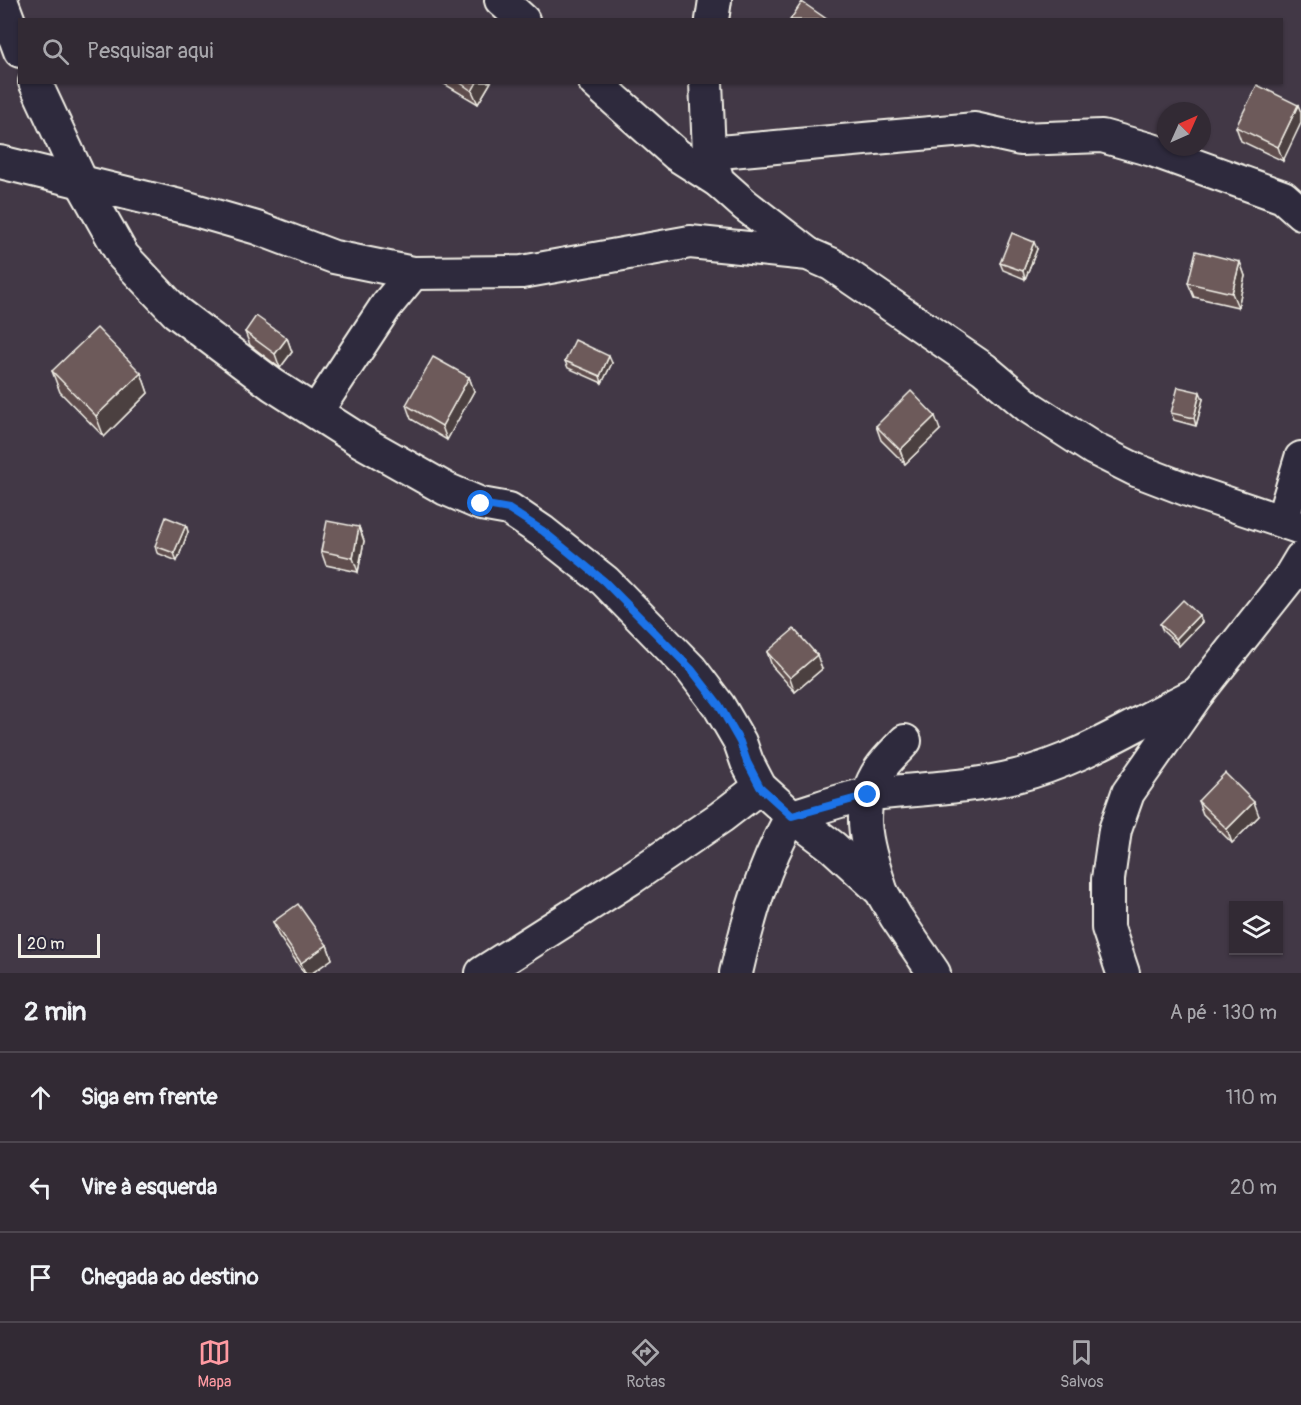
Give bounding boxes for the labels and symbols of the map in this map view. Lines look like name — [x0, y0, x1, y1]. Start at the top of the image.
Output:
north arrow — [1157, 102, 1211, 156]
route start — [467, 490, 493, 516]
route end — [854, 781, 880, 807]
scale bar — [18, 931, 100, 958]

